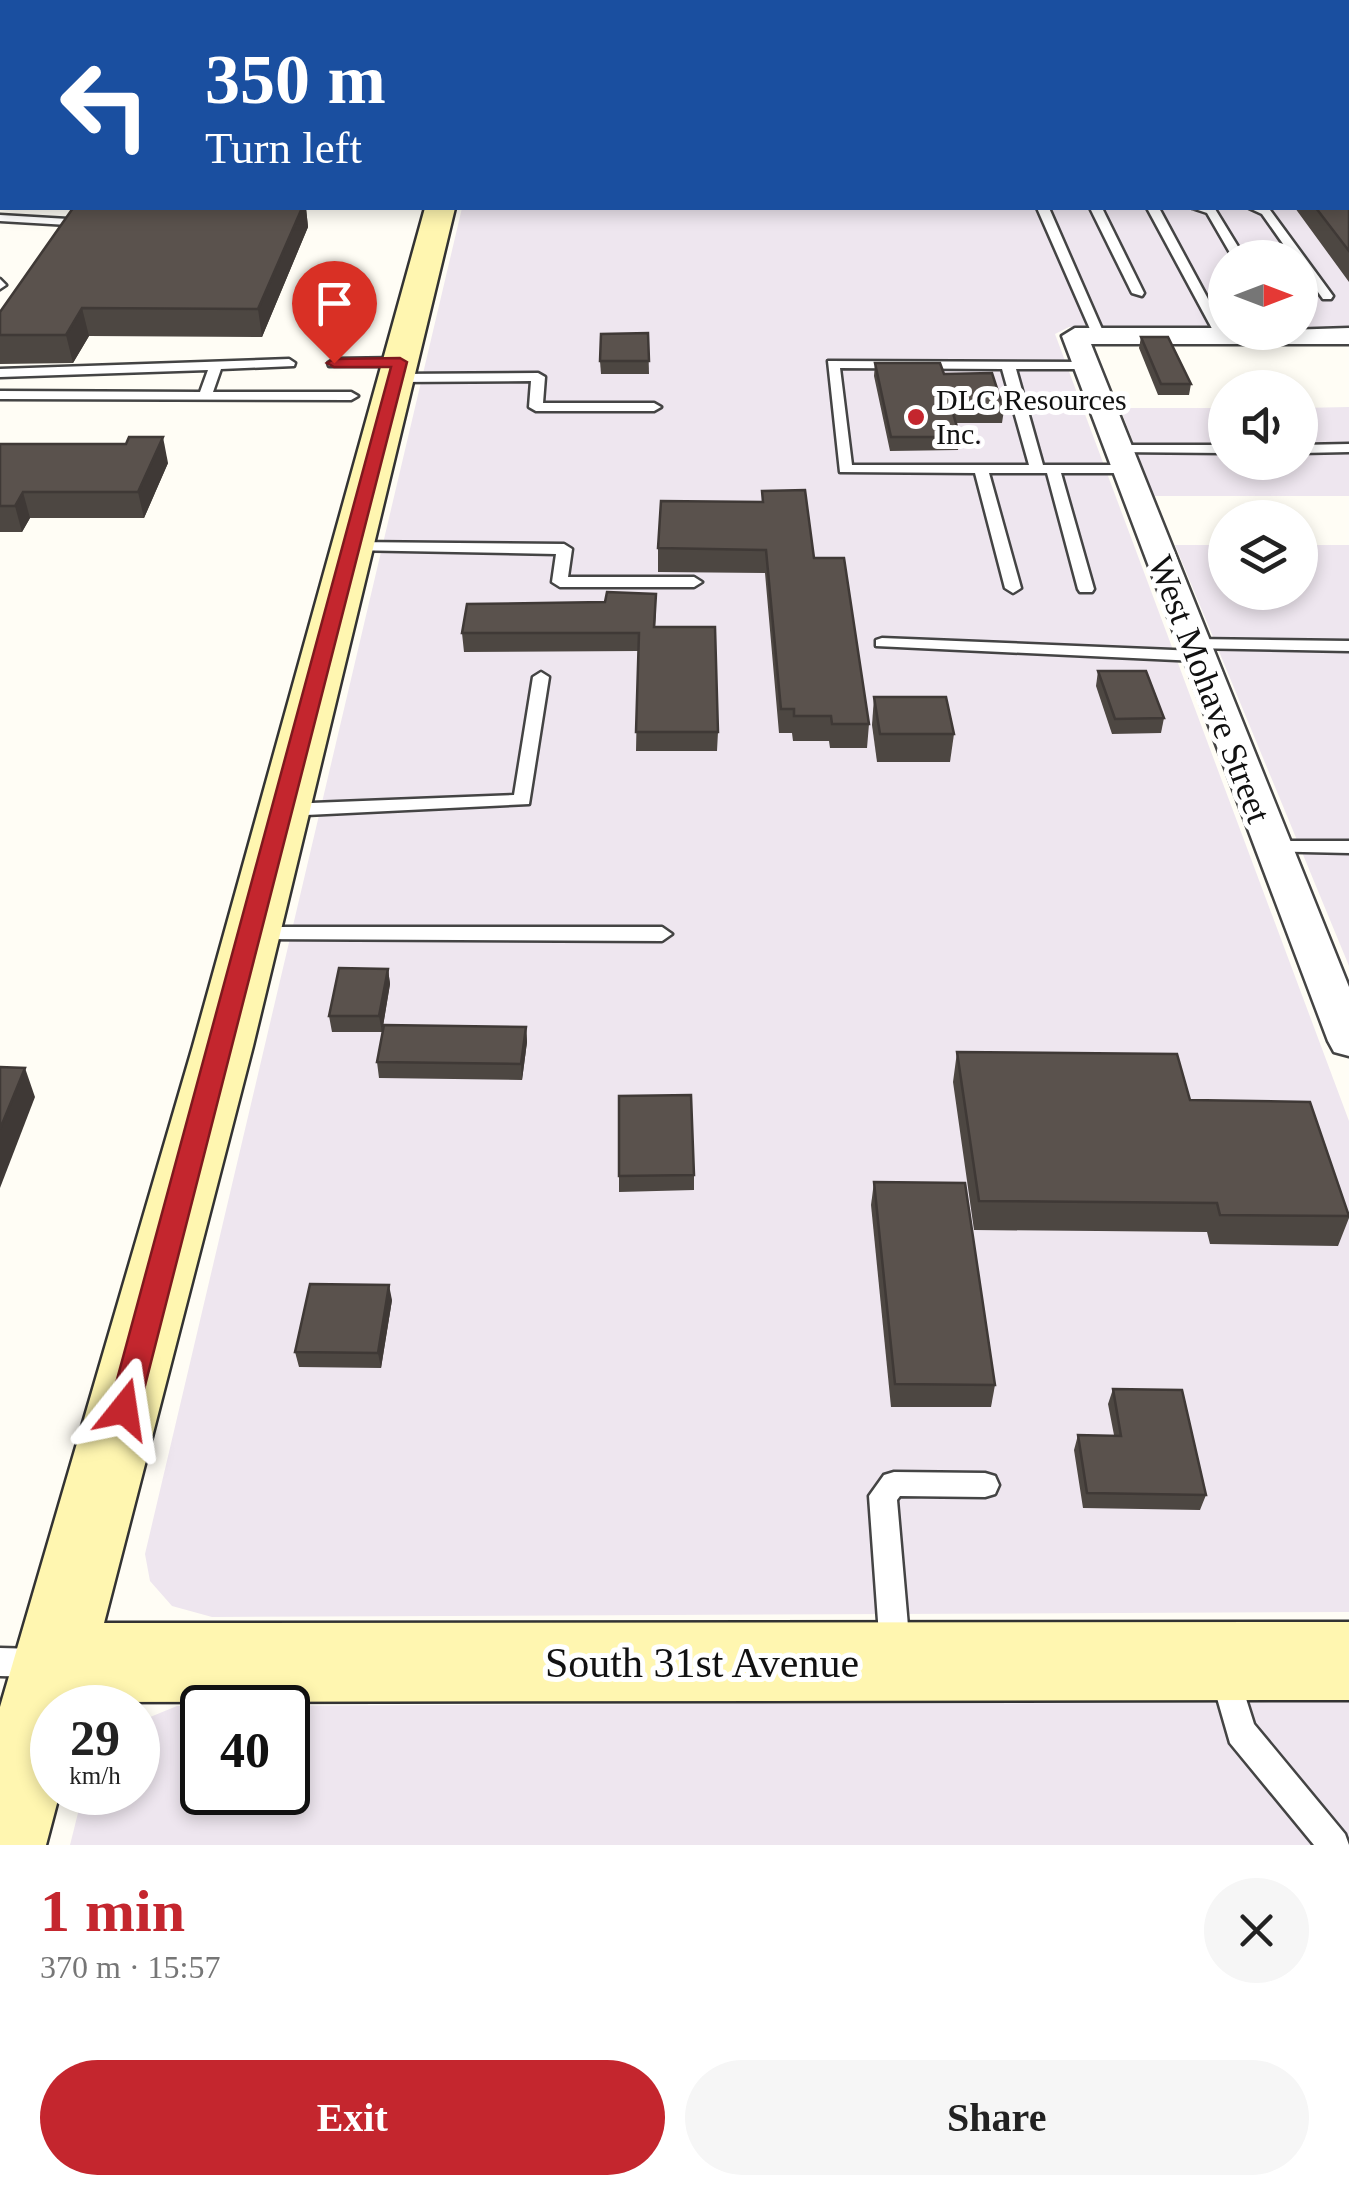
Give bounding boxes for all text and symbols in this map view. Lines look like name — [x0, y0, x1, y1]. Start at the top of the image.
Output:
icon: left — [40, 40, 170, 170]
text: 350 m — [205, 41, 386, 118]
text: Turn left — [205, 123, 362, 173]
north arrow — [1208, 240, 1318, 350]
map controls — [1208, 240, 1318, 610]
pin — [292, 261, 377, 364]
icon: arrive — [307, 276, 362, 331]
button: sound — [1208, 370, 1318, 480]
place label: DLC Resources Inc. — [936, 383, 1127, 450]
marker: DLC Resources Inc. — [905, 406, 927, 428]
button: layers — [1208, 500, 1318, 610]
street label: West Mohave Street — [1141, 550, 1279, 828]
position arrow — [72, 1357, 176, 1461]
street label: South 31st Avenue — [545, 1640, 859, 1686]
speed limit sign: 40 — [180, 1685, 310, 1815]
text: 29 — [70, 1710, 120, 1766]
text: km/h — [69, 1762, 121, 1789]
text: 1 min — [40, 1878, 185, 1944]
button: close — [1204, 1878, 1309, 1983]
text: 370 m · 15:57 — [40, 1949, 220, 1985]
button: Exit — [40, 2060, 665, 2175]
button: Share — [685, 2060, 1309, 2175]

